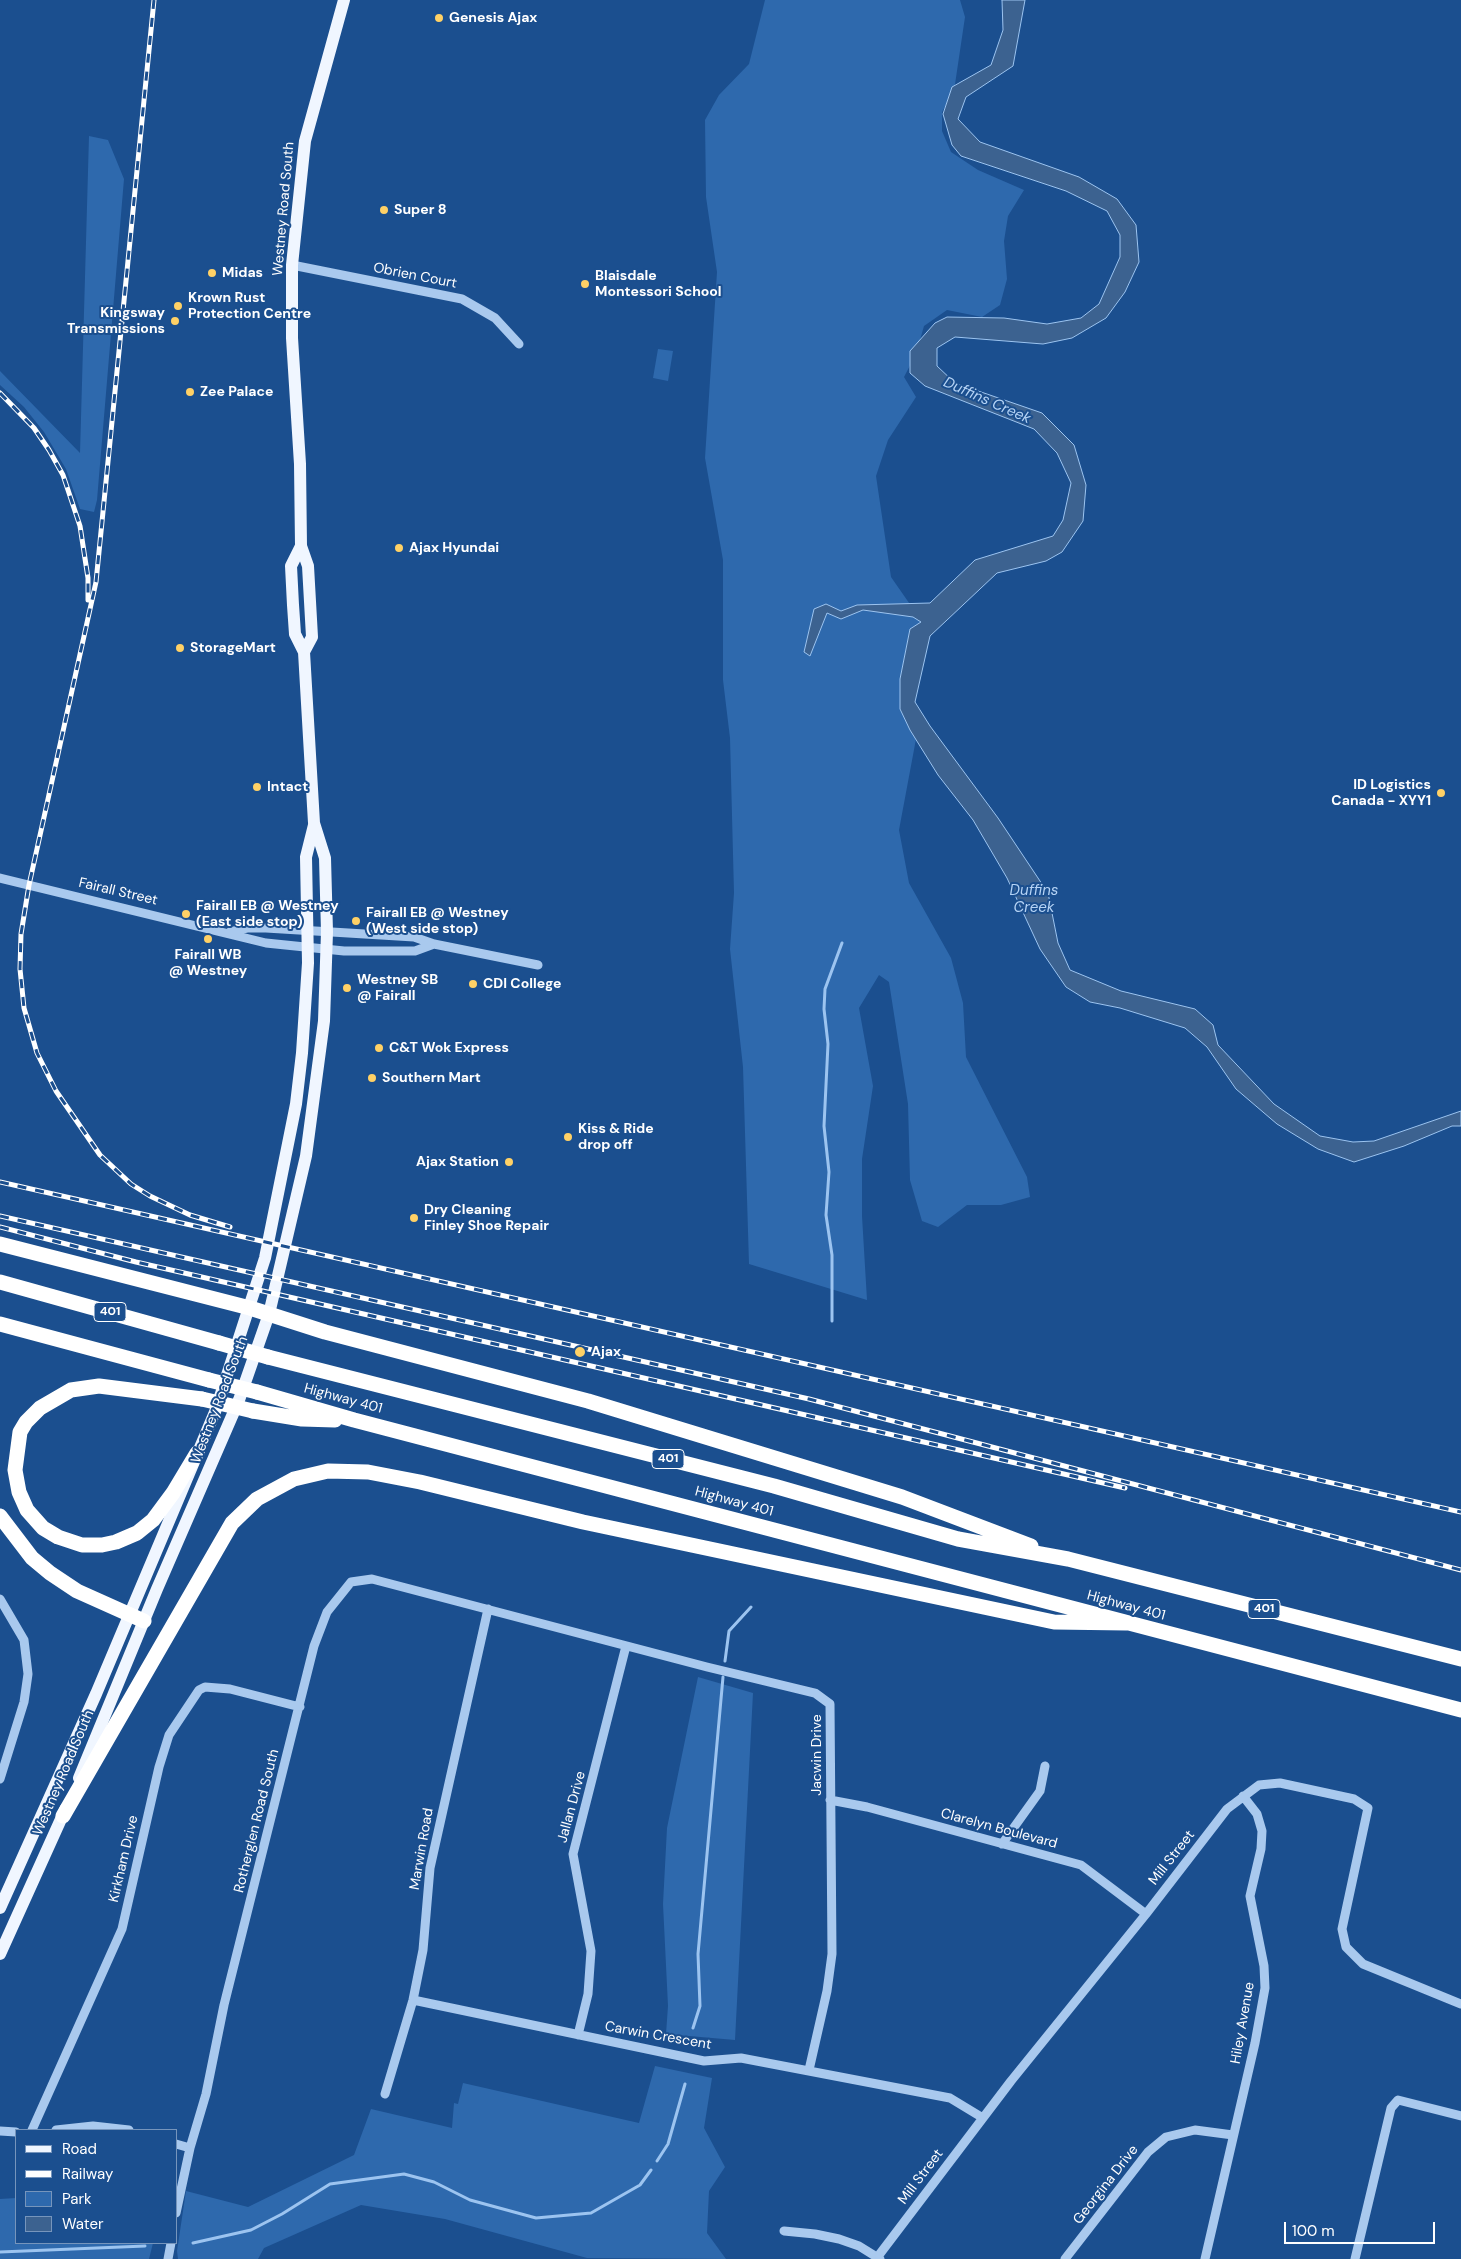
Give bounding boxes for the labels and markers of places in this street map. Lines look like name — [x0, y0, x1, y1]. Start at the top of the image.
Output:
place label: Genesis Ajax — [449, 10, 537, 26]
marker: Genesis Ajax — [433, 12, 445, 24]
place label: Super 8 — [394, 202, 447, 218]
marker: Super 8 — [378, 204, 390, 216]
place label: Midas — [222, 265, 263, 281]
marker: Midas — [206, 267, 218, 279]
place label: Blaisdale Montessori School — [595, 268, 722, 300]
marker: Blaisdale Montessori School — [579, 278, 591, 290]
place label: Krown Rust Protection Centre — [188, 290, 311, 322]
marker: Krown Rust Protection Centre — [172, 300, 184, 312]
place label: Kingsway Transmissions — [67, 305, 165, 338]
marker: Kingsway Transmissions — [169, 315, 181, 327]
place label: Zee Palace — [200, 384, 273, 400]
marker: Zee Palace — [184, 386, 196, 398]
place label: Ajax Hyundai — [409, 540, 499, 556]
marker: Ajax Hyundai — [393, 542, 405, 554]
place label: StorageMart — [190, 640, 276, 656]
marker: StorageMart — [174, 642, 186, 654]
place label: ID Logistics Canada - XYY1 — [1331, 777, 1431, 810]
place label: Intact — [267, 779, 308, 795]
marker: Intact — [251, 781, 263, 793]
marker: ID Logistics Canada - XYY1 — [1435, 787, 1447, 799]
place label: Fairall EB @ Westney (East side stop) — [196, 898, 339, 930]
place label: Fairall EB @ Westney (West side stop) — [366, 905, 509, 938]
marker: Fairall EB @ Westney (East side stop) — [180, 908, 192, 920]
marker: Fairall EB @ Westney (West side stop) — [350, 915, 362, 927]
marker: Fairall WB @ Westney — [202, 933, 214, 945]
place label: Fairall WB @ Westney — [169, 947, 247, 980]
place label: Westney SB @ Fairall — [357, 972, 438, 1004]
place label: CDI College — [483, 976, 561, 992]
marker: CDI College — [467, 978, 479, 990]
marker: Westney SB @ Fairall — [341, 982, 353, 994]
place label: C&T Wok Express — [389, 1040, 509, 1056]
marker: C&T Wok Express — [373, 1042, 385, 1054]
place label: Southern Mart — [382, 1070, 481, 1086]
marker: Southern Mart — [366, 1072, 378, 1084]
place label: Kiss & Ride drop off — [578, 1121, 654, 1154]
marker: Kiss & Ride drop off — [562, 1131, 574, 1143]
place label: Ajax Station — [416, 1154, 499, 1170]
marker: Ajax Station — [503, 1156, 515, 1168]
place label: Dry Cleaning Finley Shoe Repair — [424, 1202, 549, 1234]
marker: Dry Cleaning Finley Shoe Repair — [408, 1212, 420, 1224]
place label: Ajax — [591, 1344, 621, 1360]
marker: Ajax — [573, 1345, 587, 1359]

